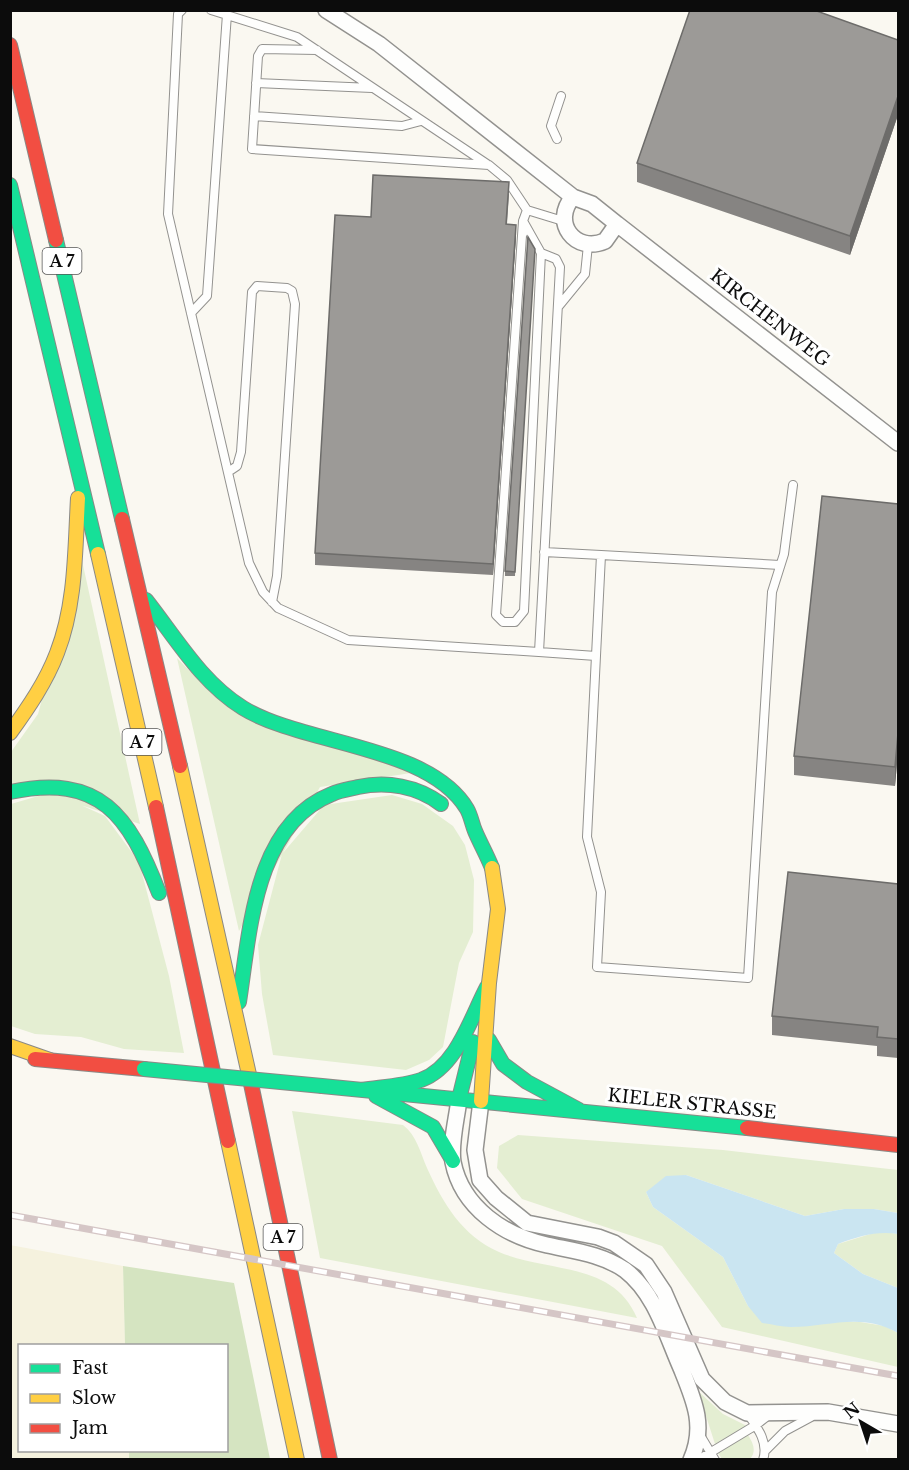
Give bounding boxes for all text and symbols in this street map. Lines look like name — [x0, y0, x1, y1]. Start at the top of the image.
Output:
road number: A 7 — [42, 248, 82, 274]
street label: KIRCHENWEG — [706, 264, 834, 372]
road number: A 7 — [122, 729, 162, 755]
street label: KIELER STRASSE — [606, 1084, 778, 1124]
road number: A 7 — [264, 1224, 302, 1250]
legend — [18, 1344, 228, 1452]
text: Fast — [72, 1357, 109, 1379]
text: Slow — [72, 1387, 117, 1409]
north arrow — [831, 1392, 891, 1452]
text: N — [839, 1398, 864, 1423]
text: Jam — [70, 1417, 108, 1439]

